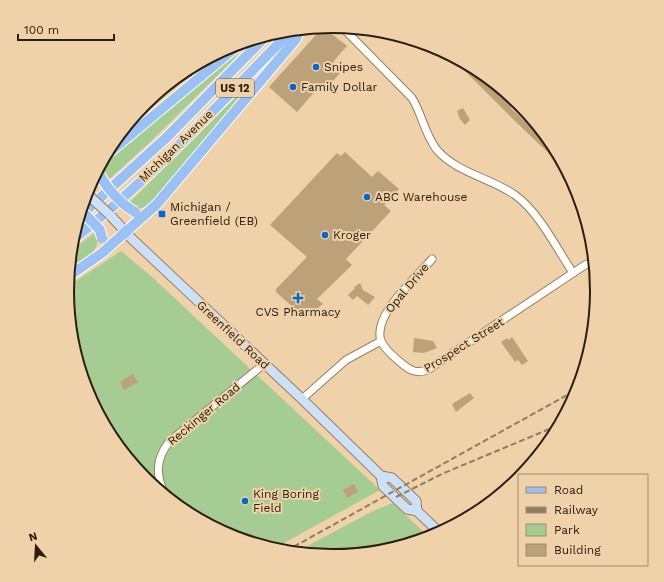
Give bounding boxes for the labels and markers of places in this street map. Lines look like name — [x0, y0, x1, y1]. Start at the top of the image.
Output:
place label: Snipes — [324, 60, 363, 74]
marker: Snipes — [311, 62, 321, 72]
place label: Family Dollar — [301, 80, 377, 94]
marker: Family Dollar — [288, 82, 298, 92]
place label: ABC Warehouse — [375, 190, 468, 204]
marker: ABC Warehouse — [362, 192, 372, 202]
place label: Michigan / Greenfield (EB) — [170, 200, 258, 228]
marker: Michigan / Greenfield (EB) — [157, 209, 167, 219]
place label: Kroger — [333, 228, 371, 242]
marker: Kroger — [320, 230, 330, 240]
marker: CVS Pharmacy — [293, 293, 303, 303]
place label: CVS Pharmacy — [256, 305, 341, 319]
place label: King Boring Field — [253, 487, 320, 515]
marker: King Boring Field — [240, 496, 250, 506]

